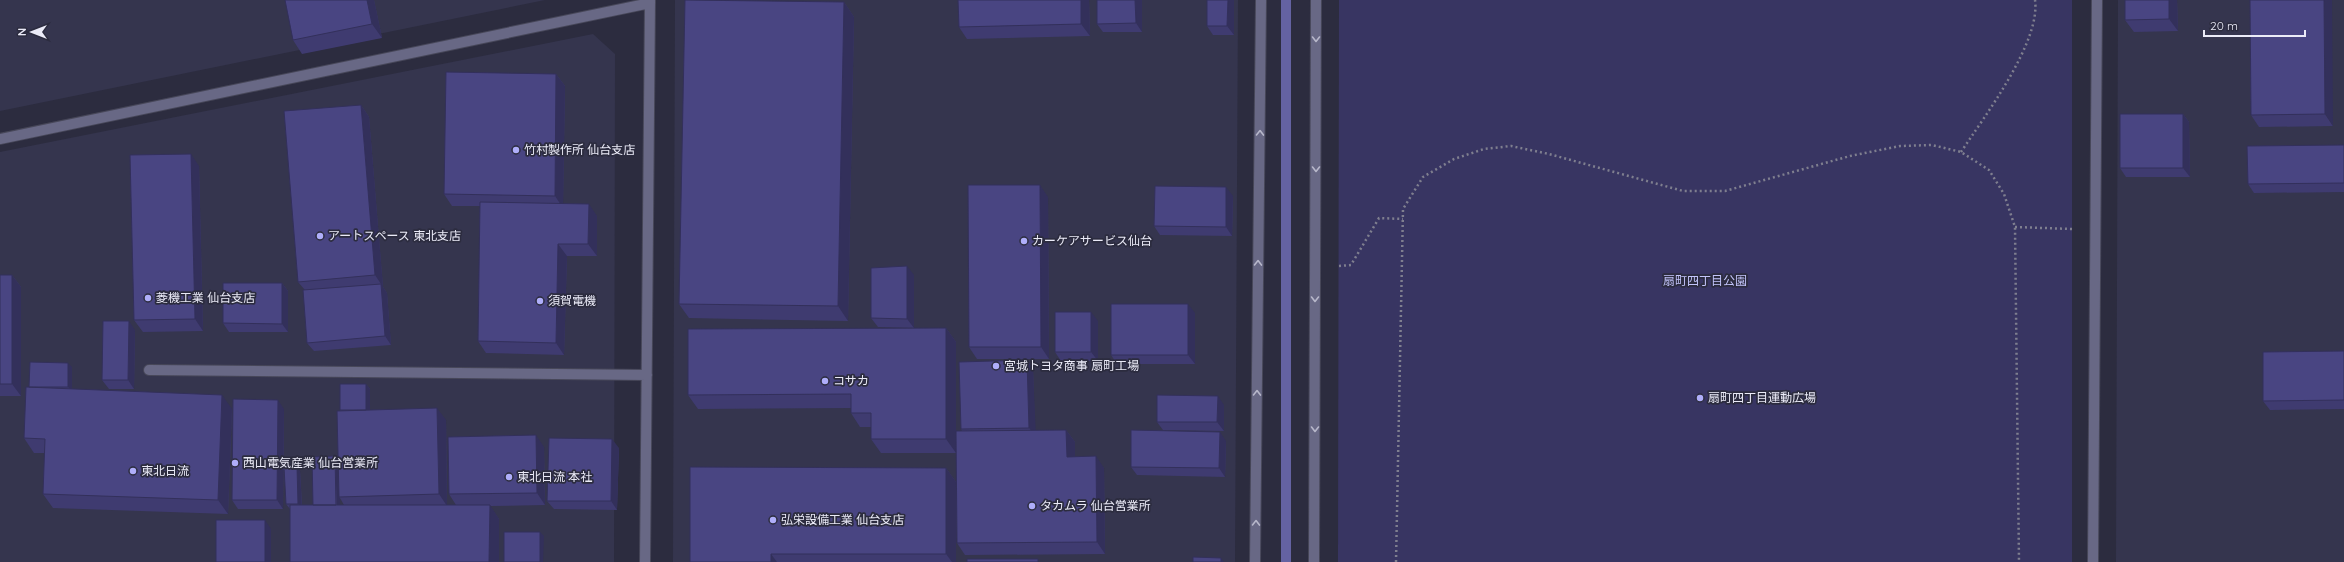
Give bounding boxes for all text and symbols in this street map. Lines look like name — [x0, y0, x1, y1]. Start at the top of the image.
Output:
north arrow — [12, 12, 52, 52]
scale bar — [2204, 12, 2305, 38]
text: 20 m — [2210, 18, 2238, 33]
text: N — [15, 28, 29, 36]
one-way arrow — [1312, 36, 1320, 42]
one-way arrow — [1256, 130, 1264, 136]
place label: 竹村製作所 仙台支店 — [524, 142, 635, 157]
marker: 竹村製作所 仙台支店 — [511, 145, 521, 155]
one-way arrow — [1312, 166, 1320, 172]
place label: アートスペース 東北支店 — [328, 228, 461, 243]
marker: アートスペース 東北支店 — [315, 231, 325, 241]
place label: カーケアサービス仙台 — [1032, 233, 1152, 248]
marker: カーケアサービス仙台 — [1019, 236, 1029, 246]
one-way arrow — [1254, 260, 1262, 266]
park label: 扇町四丁目公園 — [1663, 273, 1747, 288]
place label: 菱機工業 仙台支店 — [156, 290, 255, 305]
marker: 菱機工業 仙台支店 — [143, 293, 153, 303]
place label: 須賀電機 — [548, 293, 596, 308]
marker: 須賀電機 — [535, 296, 545, 306]
one-way arrow — [1311, 296, 1319, 302]
place label: 宮城トヨタ商事 扇町工場 — [1004, 358, 1139, 373]
marker: 宮城トヨタ商事 扇町工場 — [991, 361, 1001, 371]
place label: コサカ — [833, 373, 869, 388]
marker: コサカ — [820, 376, 830, 386]
one-way arrow — [1253, 390, 1261, 396]
place label: 扇町四丁目運動広場 — [1708, 390, 1816, 405]
marker: 扇町四丁目運動広場 — [1695, 393, 1705, 403]
one-way arrow — [1311, 426, 1319, 432]
place label: 西山電気産業 仙台営業所 — [243, 455, 378, 470]
marker: 西山電気産業 仙台営業所 — [230, 458, 240, 468]
place label: 東北日流 — [141, 463, 189, 478]
marker: 東北日流 — [128, 466, 138, 476]
place label: 東北日流 本社 — [517, 469, 592, 484]
marker: 東北日流 本社 — [504, 472, 514, 482]
place label: タカムラ 仙台営業所 — [1040, 498, 1151, 513]
marker: タカムラ 仙台営業所 — [1027, 501, 1037, 511]
place label: 弘栄設備工業 仙台支店 — [781, 512, 904, 527]
marker: 弘栄設備工業 仙台支店 — [768, 515, 778, 525]
one-way arrow — [1251, 520, 1260, 526]

